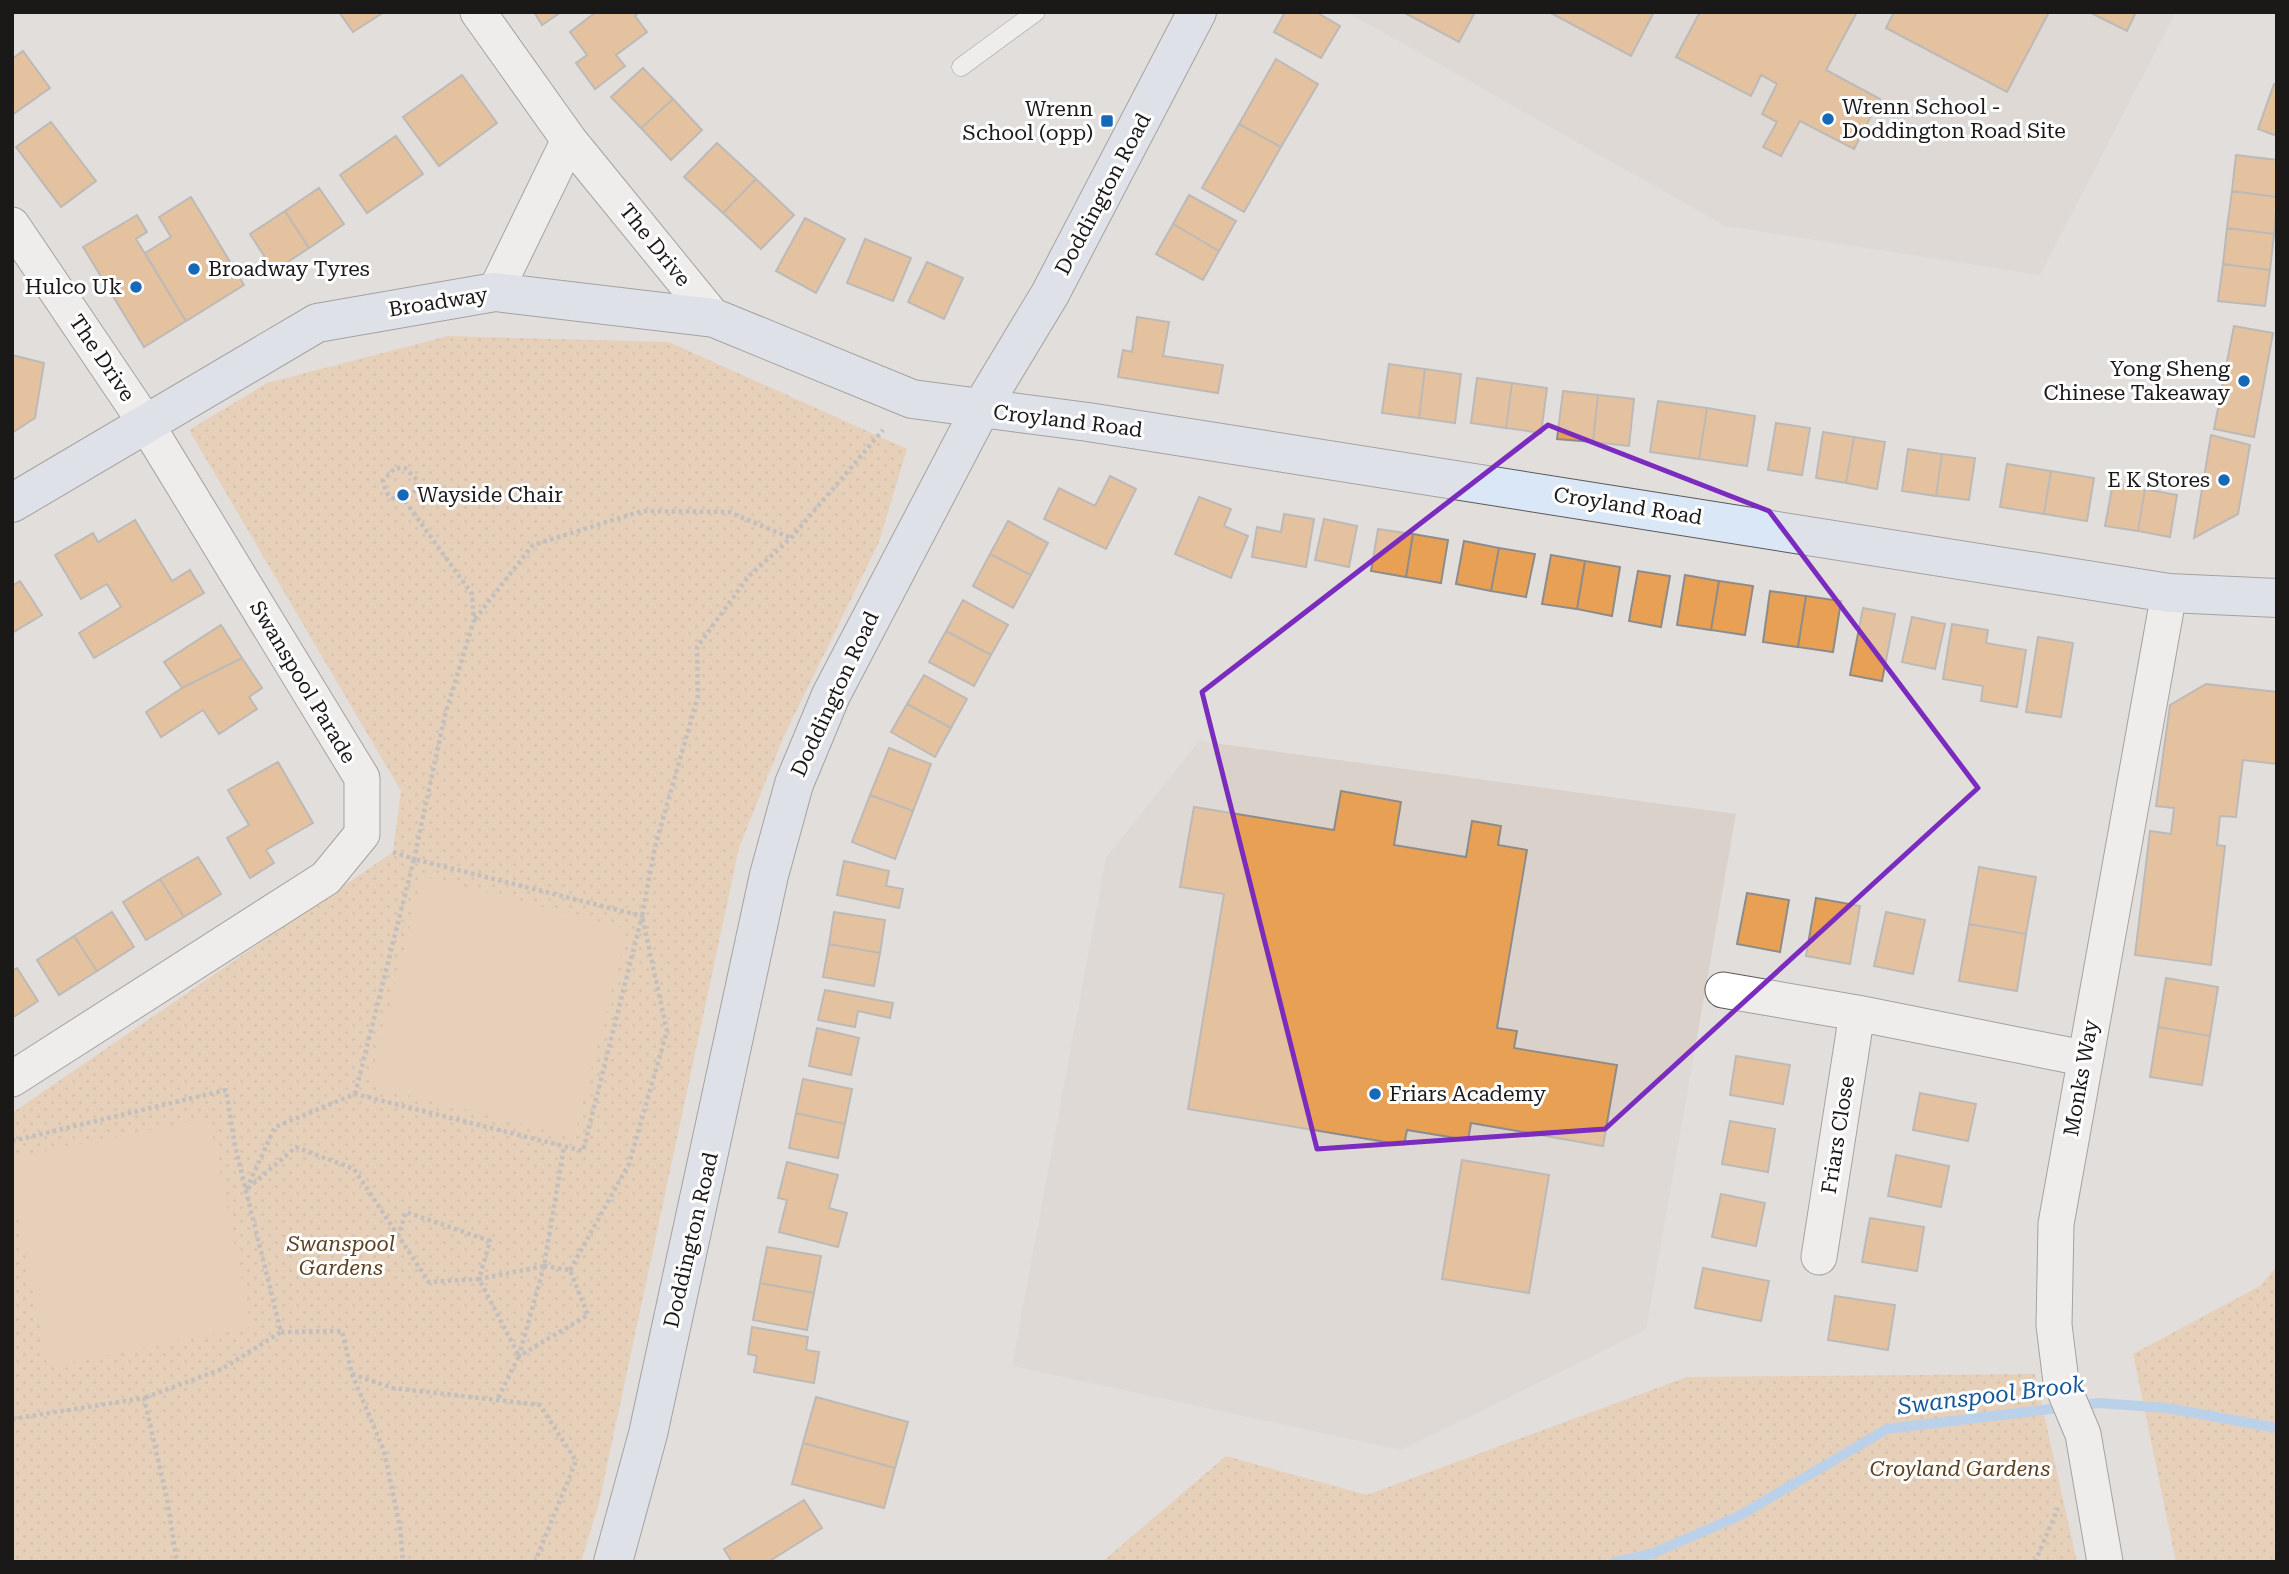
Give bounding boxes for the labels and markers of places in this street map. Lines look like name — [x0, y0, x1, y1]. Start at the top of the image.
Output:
place label: Wrenn School - Doddington Road Site — [1842, 95, 2066, 143]
place label: Wrenn School (opp) — [963, 97, 1093, 145]
marker: Wrenn School - Doddington Road Site — [1820, 111, 1836, 127]
marker: Wrenn School (opp) — [1099, 113, 1115, 129]
place label: Broadway Tyres — [208, 257, 370, 281]
marker: Broadway Tyres — [186, 261, 202, 277]
place label: Hulco Uk — [25, 275, 122, 299]
marker: Hulco Uk — [128, 279, 144, 295]
place label: Yong Sheng Chinese Takeaway — [2043, 357, 2231, 405]
marker: Yong Sheng Chinese Takeaway — [2236, 373, 2252, 389]
place label: E K Stores — [2107, 468, 2210, 492]
marker: E K Stores — [2216, 472, 2232, 488]
place label: Wayside Chair — [417, 483, 563, 507]
marker: Wayside Chair — [395, 487, 411, 503]
place label: Friars Academy — [1389, 1082, 1547, 1106]
marker: Friars Academy — [1367, 1086, 1383, 1102]

